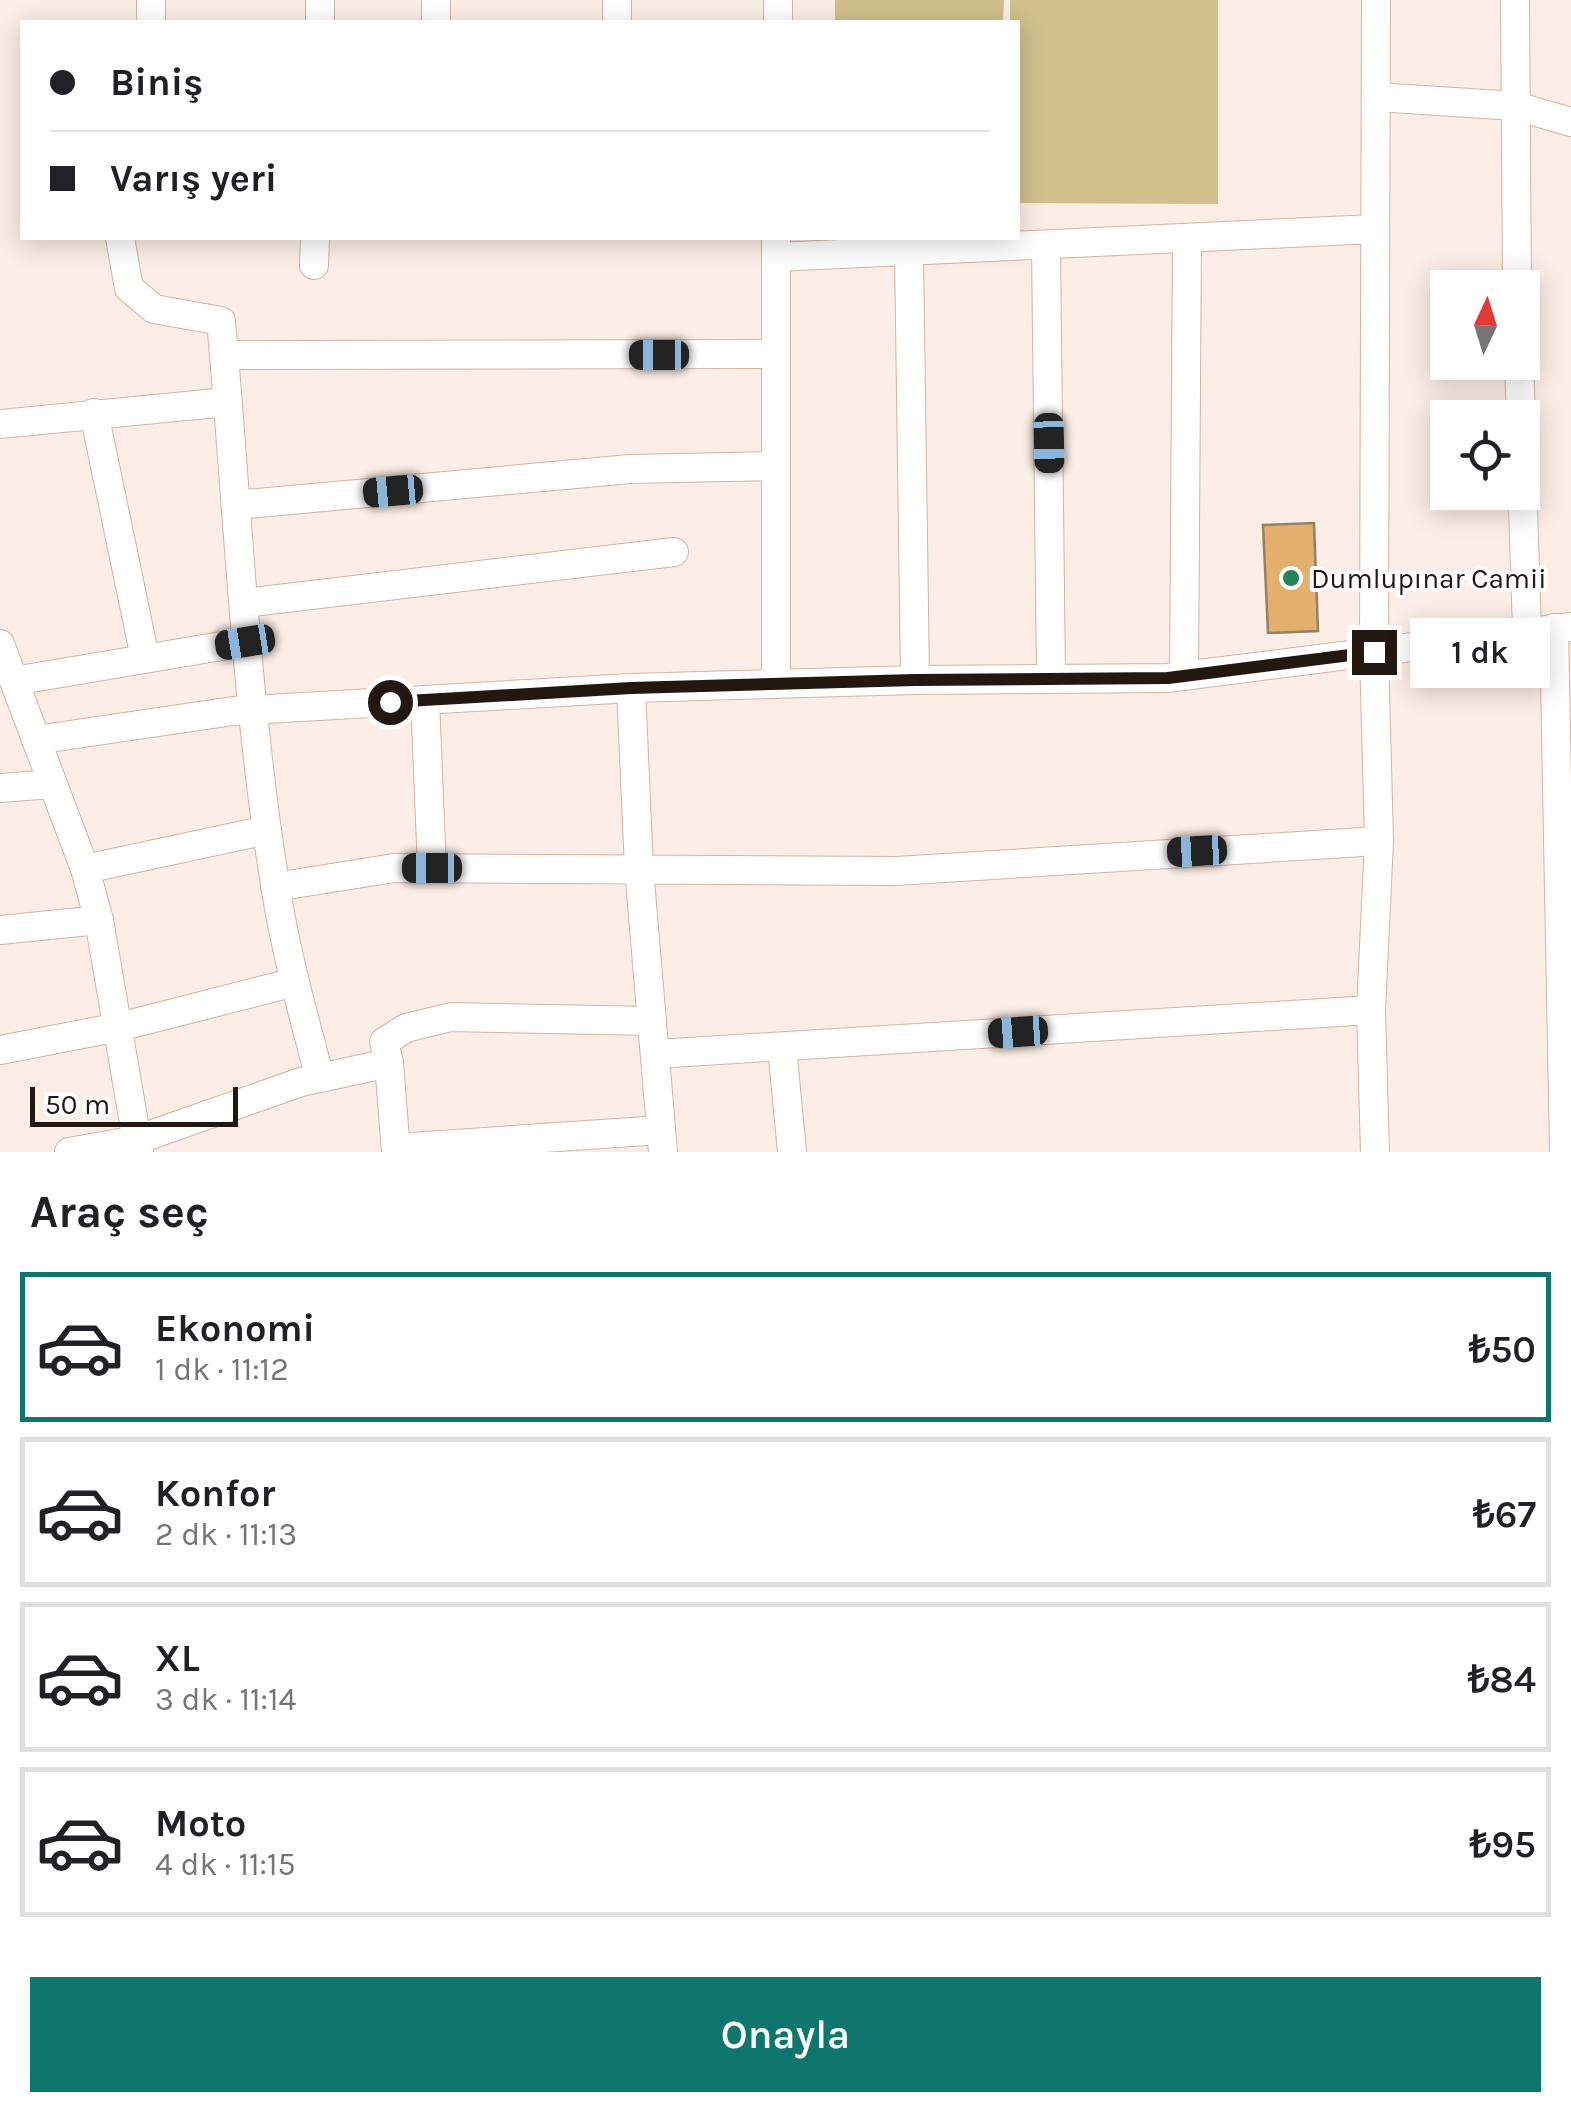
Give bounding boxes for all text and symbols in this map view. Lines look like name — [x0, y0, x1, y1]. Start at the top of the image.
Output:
text: Biniş — [110, 60, 203, 105]
text: Varış yeri — [110, 156, 277, 201]
north arrow — [1430, 270, 1540, 380]
map controls — [1430, 270, 1540, 510]
car — [629, 340, 689, 370]
button: locate — [1430, 400, 1540, 510]
car — [1033, 413, 1065, 473]
car — [362, 473, 424, 509]
place label: Dumlupınar Camii — [1311, 562, 1547, 595]
marker: Dumlupınar Camii — [1280, 567, 1302, 589]
callout: 1 dk — [1409, 617, 1549, 687]
car — [213, 622, 277, 662]
route end — [1352, 630, 1397, 675]
text: 1 dk — [1451, 634, 1509, 671]
route start — [368, 680, 413, 725]
car — [1166, 834, 1228, 868]
car — [402, 853, 462, 883]
car — [987, 1015, 1049, 1049]
scale bar — [30, 1082, 238, 1126]
text: 50 m — [45, 1088, 110, 1121]
text: Araç seç — [30, 1186, 209, 1238]
icon: car — [35, 1302, 125, 1392]
text: Ekonomi — [155, 1306, 315, 1351]
text: ₺50 — [1469, 1327, 1536, 1372]
text: 1 dk · 11:12 — [155, 1351, 289, 1388]
icon: car — [35, 1467, 125, 1557]
text: Konfor — [155, 1471, 275, 1516]
text: ₺67 — [1473, 1492, 1536, 1537]
text: 2 dk · 11:13 — [155, 1516, 297, 1553]
icon: car — [35, 1632, 125, 1722]
text: XL — [155, 1636, 200, 1681]
text: ₺84 — [1468, 1657, 1536, 1702]
text: 3 dk · 11:14 — [155, 1681, 296, 1718]
icon: car — [35, 1797, 125, 1887]
text: Moto — [155, 1801, 246, 1846]
text: ₺95 — [1469, 1822, 1536, 1867]
text: 4 dk · 11:15 — [155, 1846, 296, 1883]
button: Onayla — [30, 1977, 1541, 2092]

